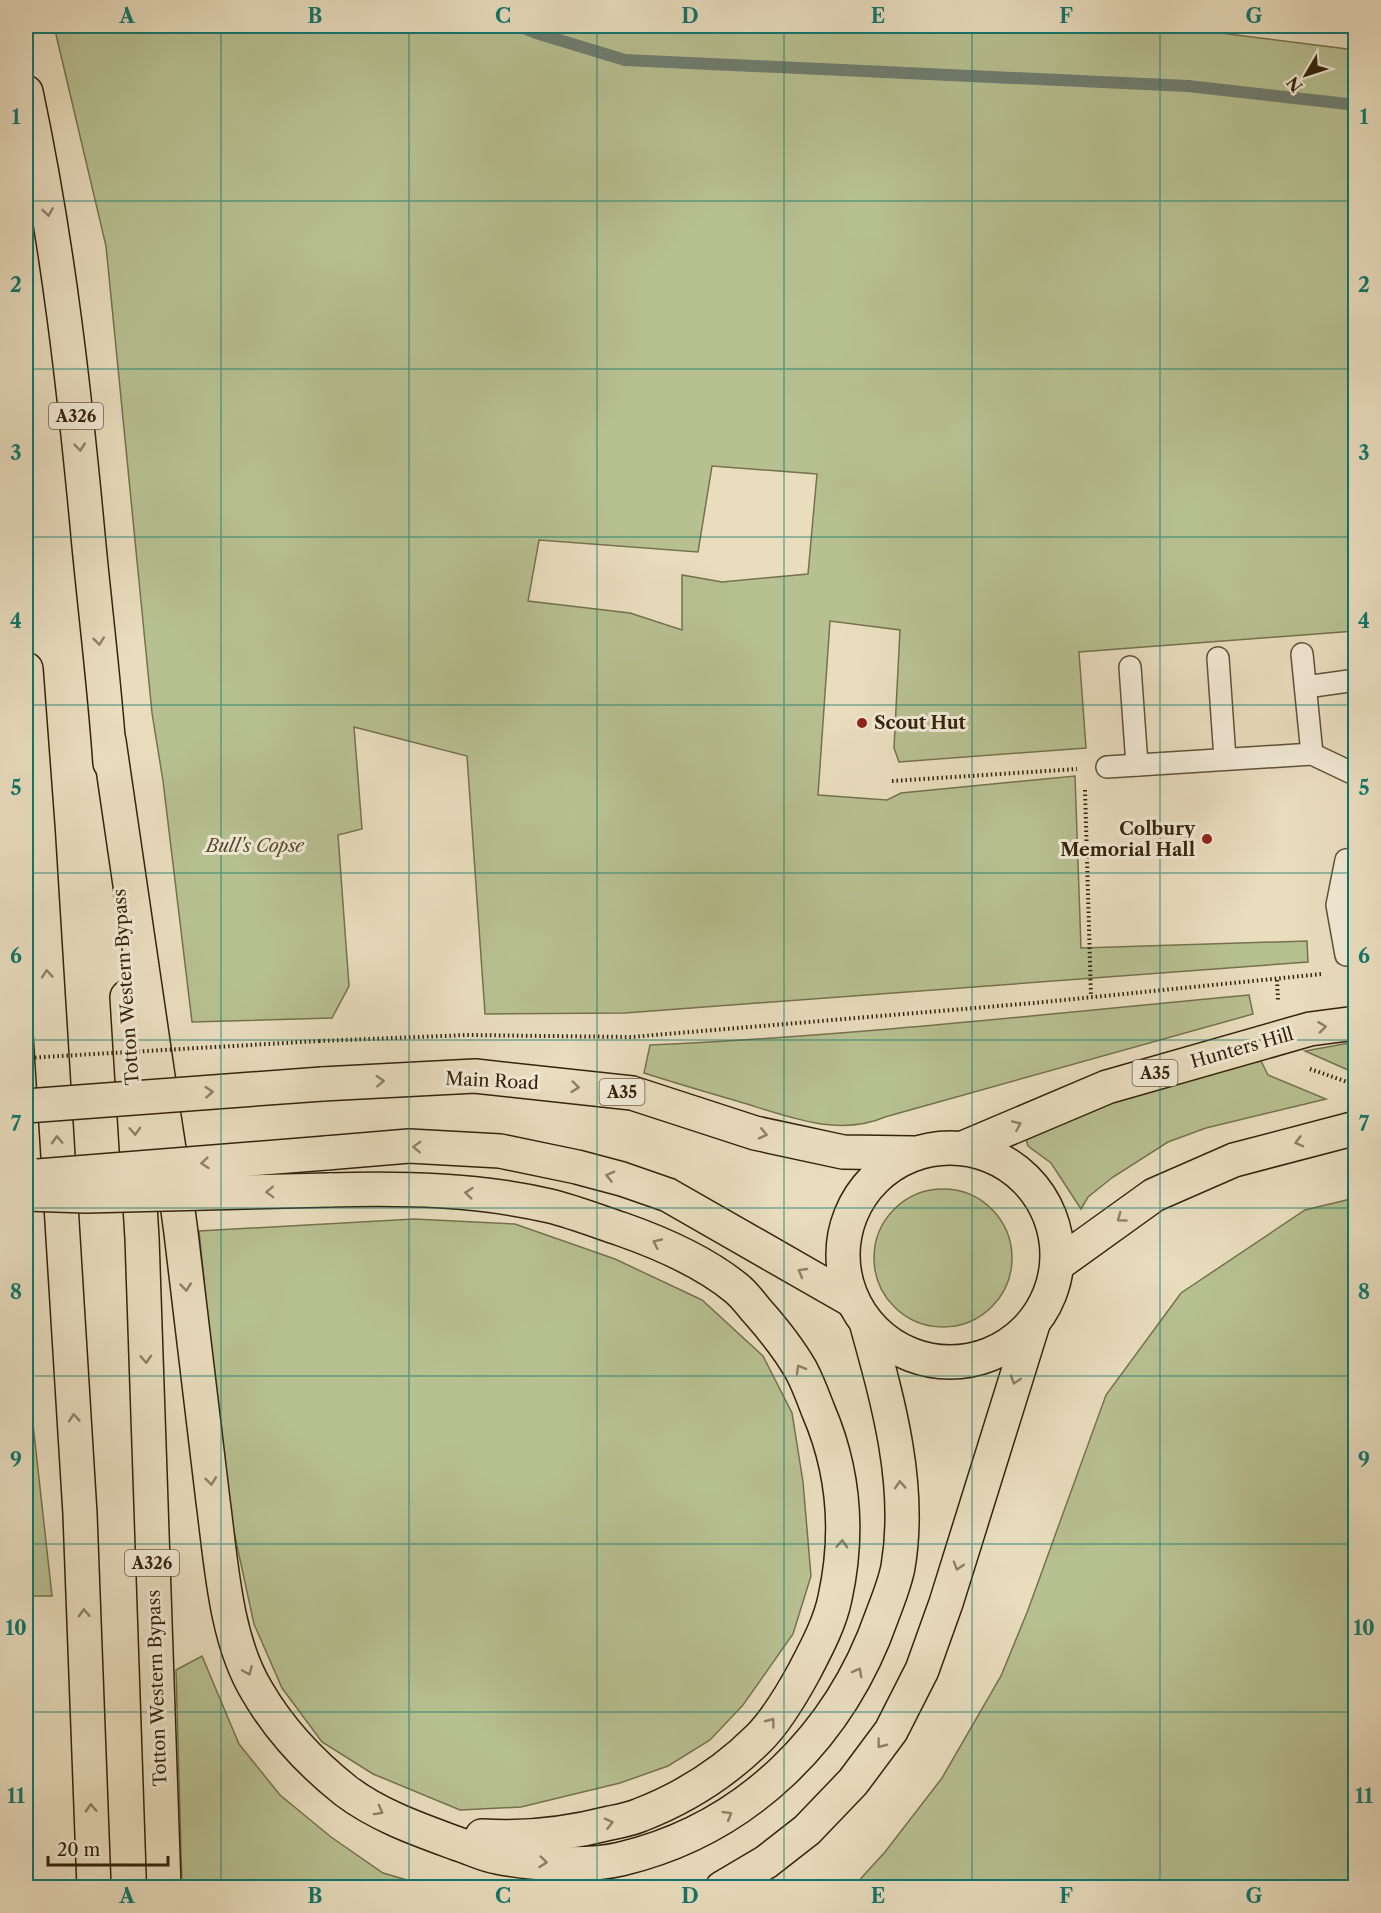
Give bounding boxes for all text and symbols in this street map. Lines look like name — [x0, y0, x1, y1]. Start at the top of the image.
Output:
text: A — [118, 4, 135, 28]
text: B — [308, 4, 323, 28]
text: C — [495, 4, 511, 28]
text: D — [681, 4, 699, 28]
text: E — [871, 4, 885, 28]
text: F — [1059, 4, 1073, 28]
text: G — [1246, 4, 1263, 28]
north arrow — [1276, 45, 1336, 105]
text: N — [1282, 73, 1306, 96]
text: 1 — [12, 105, 21, 129]
text: 1 — [1360, 105, 1369, 129]
one-way arrow — [41, 207, 53, 216]
text: 2 — [10, 273, 22, 297]
text: 2 — [1358, 273, 1370, 297]
road number: A326 — [49, 403, 103, 429]
text: 3 — [10, 441, 22, 465]
text: 3 — [1358, 441, 1370, 465]
one-way arrow — [73, 442, 85, 451]
text: 4 — [10, 609, 22, 633]
text: 4 — [1358, 609, 1370, 633]
one-way arrow — [92, 636, 105, 645]
place label: Scout Hut — [874, 712, 967, 734]
marker: Scout Hut — [855, 716, 869, 730]
text: 5 — [10, 776, 22, 800]
text: 5 — [1358, 776, 1370, 800]
place label: Colbury Memorial Hall — [1060, 818, 1196, 861]
marker: Colbury Memorial Hall — [1200, 832, 1214, 846]
park label: Bull's Copse — [204, 835, 305, 857]
street label: Totton Western Bypass — [108, 888, 144, 1086]
text: 6 — [10, 944, 22, 968]
text: 6 — [1358, 944, 1370, 968]
one-way arrow — [41, 970, 54, 979]
one-way arrow — [1317, 1021, 1326, 1034]
street label: Hunters Hill — [1188, 1023, 1296, 1073]
road number: A35 — [1132, 1060, 1178, 1086]
street label: Main Road — [445, 1068, 539, 1094]
one-way arrow — [376, 1075, 385, 1088]
road number: A35 — [600, 1079, 644, 1105]
one-way arrow — [570, 1080, 579, 1093]
one-way arrow — [205, 1086, 214, 1099]
text: 7 — [11, 1112, 22, 1136]
text: 7 — [1359, 1112, 1370, 1136]
one-way arrow — [1010, 1120, 1021, 1132]
one-way arrow — [129, 1126, 142, 1135]
one-way arrow — [758, 1127, 768, 1140]
one-way arrow — [50, 1135, 63, 1144]
one-way arrow — [1294, 1135, 1304, 1148]
one-way arrow — [413, 1140, 422, 1153]
one-way arrow — [200, 1156, 209, 1169]
one-way arrow — [605, 1171, 615, 1183]
one-way arrow — [266, 1186, 275, 1199]
one-way arrow — [465, 1187, 474, 1200]
one-way arrow — [1117, 1211, 1128, 1222]
one-way arrow — [652, 1239, 663, 1251]
one-way arrow — [798, 1267, 808, 1279]
text: 8 — [10, 1280, 22, 1304]
text: 8 — [1358, 1280, 1370, 1304]
one-way arrow — [180, 1283, 192, 1292]
one-way arrow — [139, 1355, 152, 1364]
one-way arrow — [795, 1365, 807, 1375]
one-way arrow — [1010, 1374, 1022, 1385]
one-way arrow — [68, 1414, 81, 1423]
text: 9 — [10, 1448, 22, 1472]
text: 9 — [1358, 1448, 1370, 1472]
one-way arrow — [204, 1476, 216, 1485]
one-way arrow — [894, 1480, 907, 1489]
one-way arrow — [835, 1539, 848, 1548]
road number: A326 — [125, 1550, 179, 1576]
one-way arrow — [953, 1560, 965, 1571]
street label: Totton Western Bypass — [143, 1589, 171, 1787]
one-way arrow — [77, 1609, 90, 1618]
text: 10 — [5, 1616, 27, 1640]
text: 10 — [1353, 1616, 1375, 1640]
one-way arrow — [241, 1665, 253, 1676]
one-way arrow — [851, 1668, 862, 1678]
one-way arrow — [764, 1717, 775, 1728]
one-way arrow — [877, 1738, 888, 1749]
text: 11 — [7, 1784, 25, 1808]
text: 11 — [1355, 1784, 1373, 1808]
one-way arrow — [373, 1803, 384, 1815]
one-way arrow — [84, 1804, 97, 1813]
one-way arrow — [722, 1810, 732, 1822]
one-way arrow — [604, 1818, 614, 1831]
scale bar — [48, 1829, 168, 1867]
text: 20 m — [57, 1839, 101, 1861]
one-way arrow — [539, 1855, 548, 1868]
text: A — [118, 1884, 135, 1908]
text: B — [308, 1884, 323, 1908]
text: C — [495, 1884, 511, 1908]
text: D — [681, 1884, 699, 1908]
text: E — [871, 1884, 885, 1908]
text: F — [1059, 1884, 1073, 1908]
text: G — [1246, 1884, 1263, 1908]

